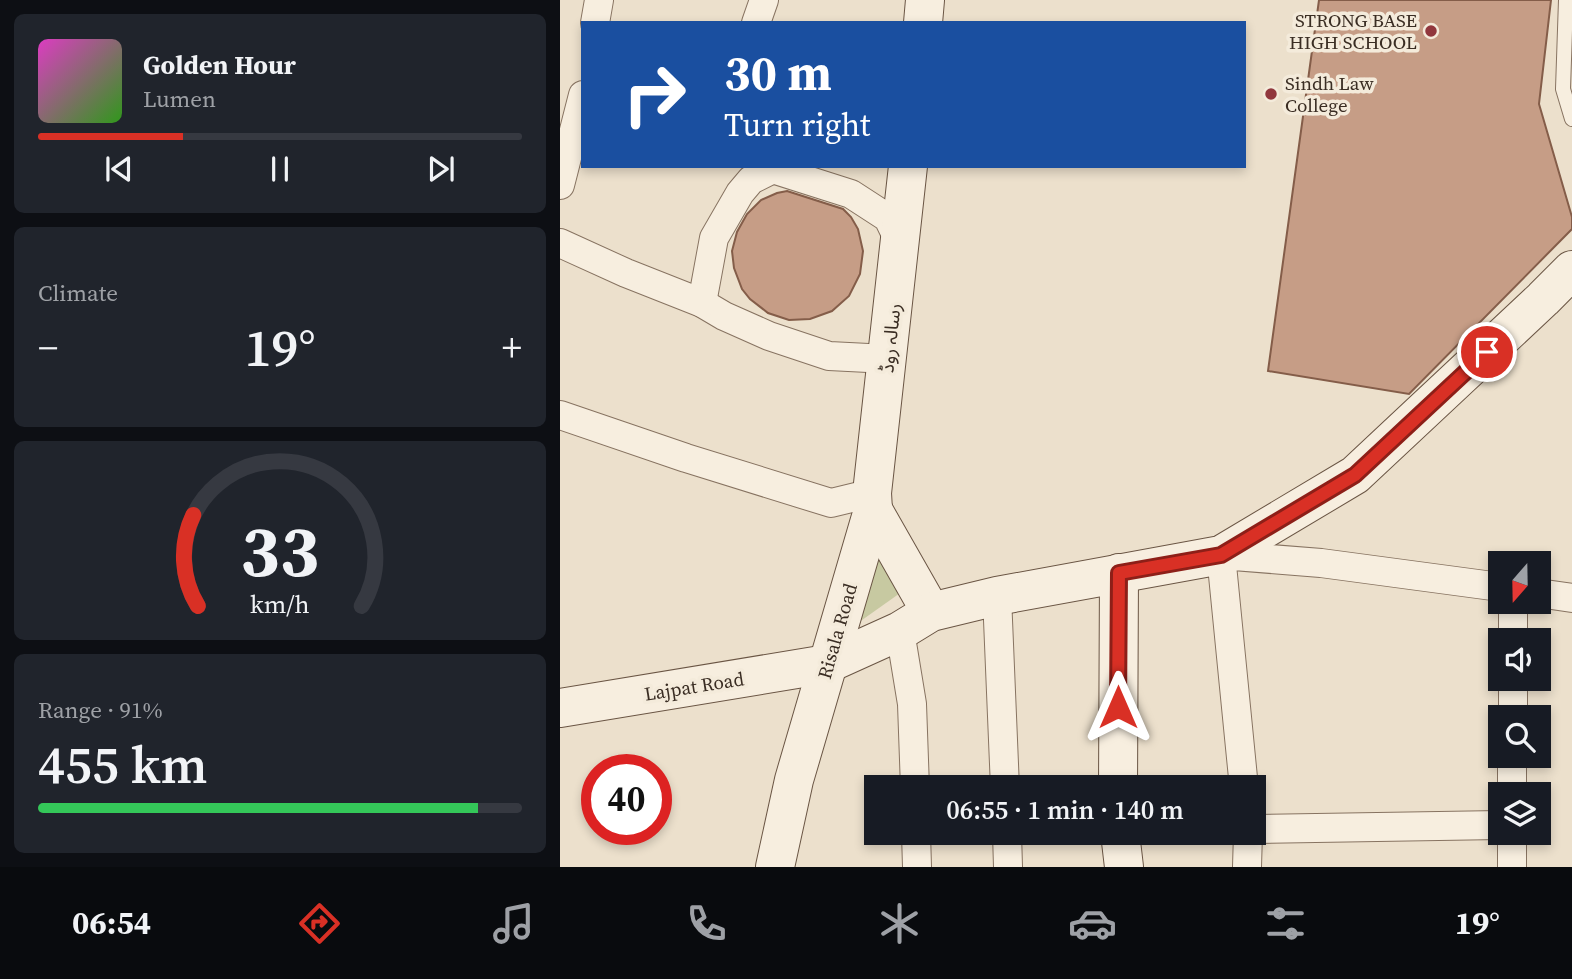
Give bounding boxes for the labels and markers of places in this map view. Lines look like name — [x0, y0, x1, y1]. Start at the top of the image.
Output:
place label: STRONG BASE HIGH SCHOOL — [1289, 7, 1417, 55]
marker: STRONG BASE HIGH SCHOOL — [1423, 23, 1439, 39]
place label: Sindh Law College — [1285, 70, 1374, 118]
marker: Sindh Law College — [1263, 86, 1279, 102]
pin — [1457, 322, 1517, 382]

